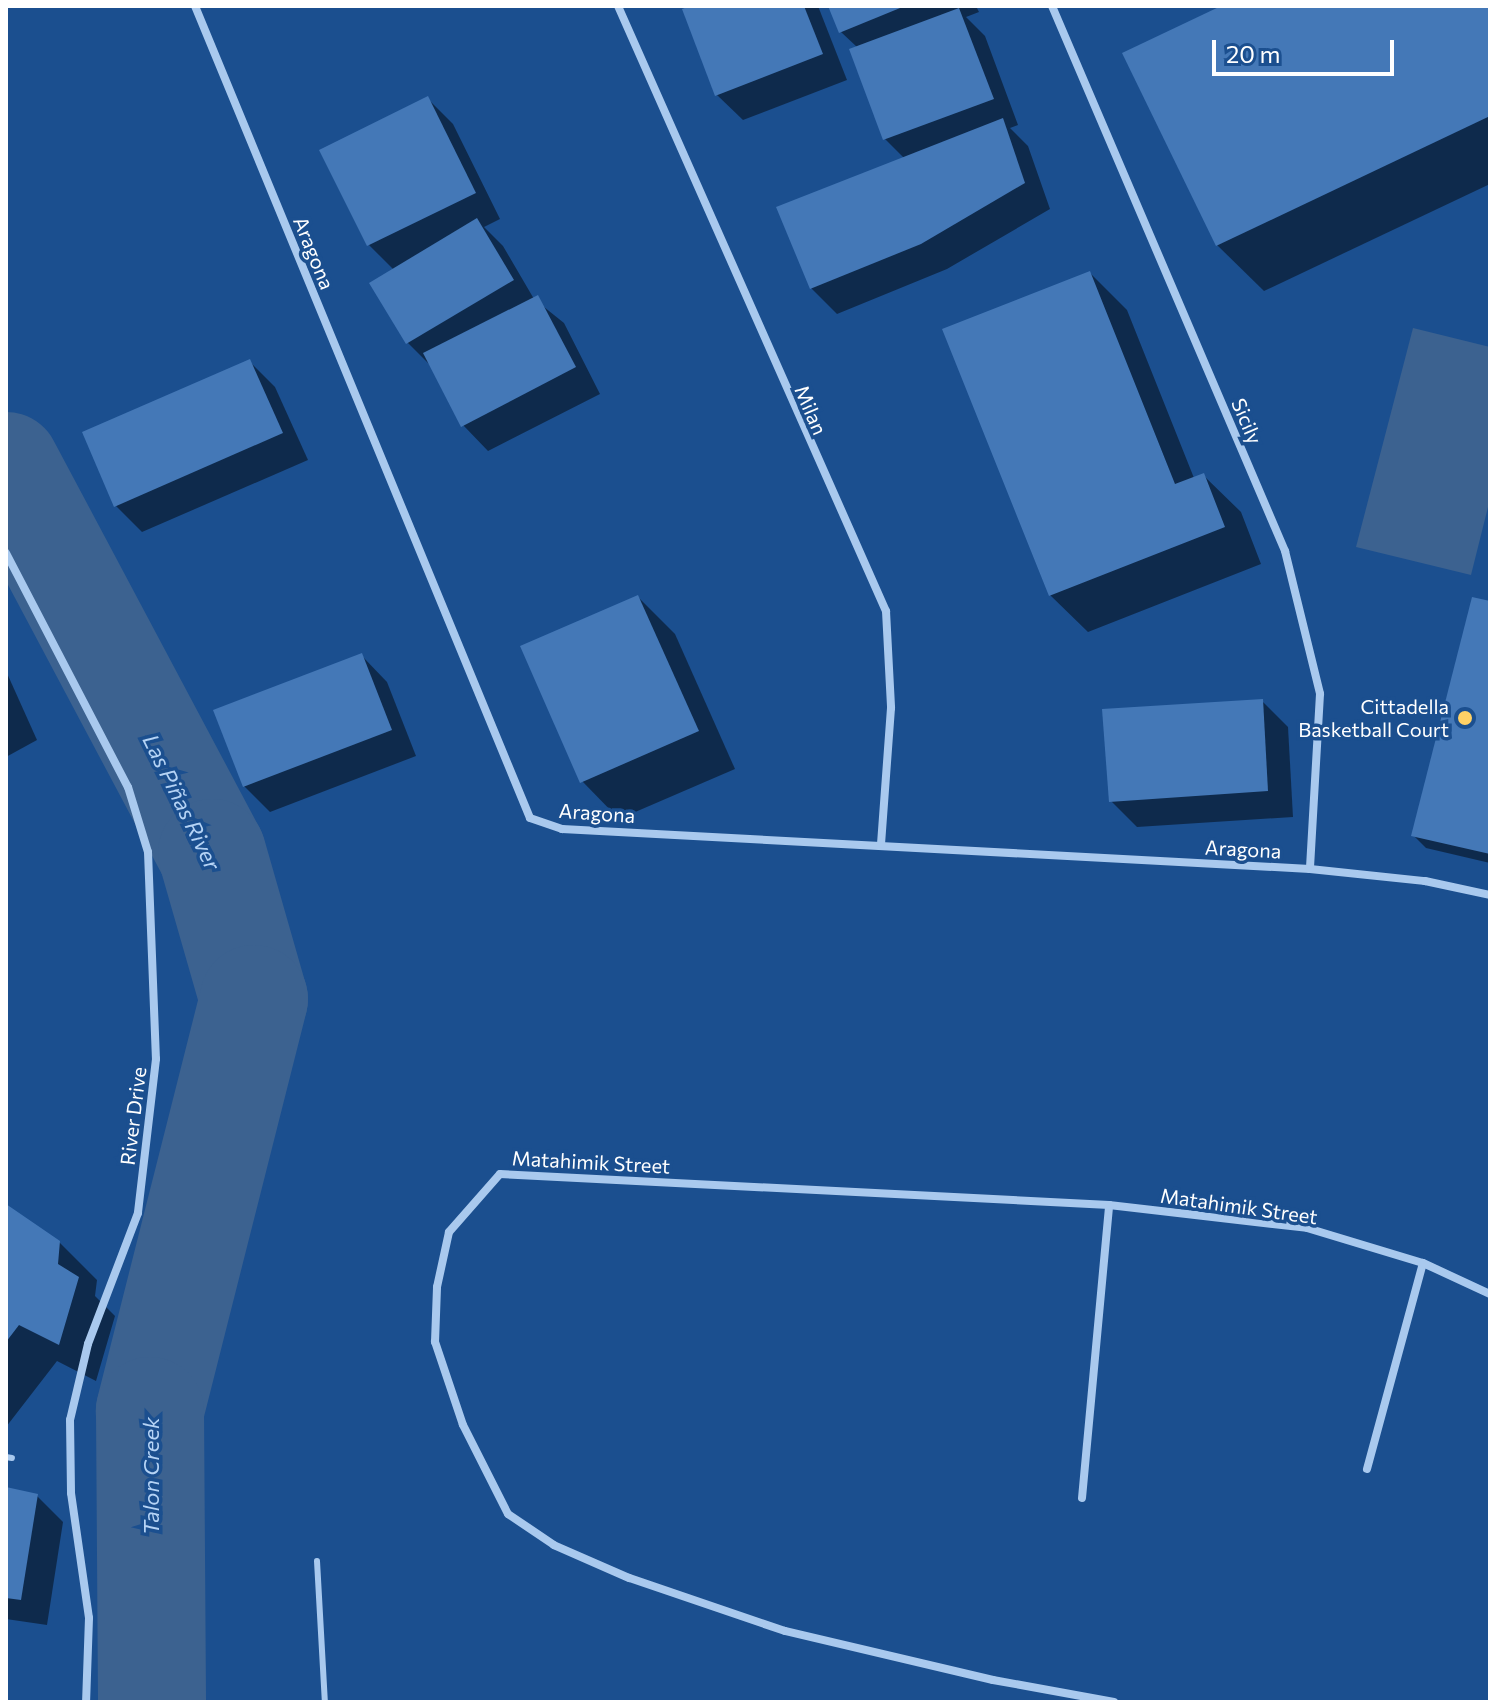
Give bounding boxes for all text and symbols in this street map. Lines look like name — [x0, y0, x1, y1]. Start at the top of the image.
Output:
scale bar — [1216, 24, 1398, 74]
text: 20 m — [1226, 39, 1280, 68]
street label: Aragona — [289, 213, 339, 293]
street label: Milan — [790, 382, 832, 438]
street label: Sicily — [1227, 395, 1267, 447]
place label: Cittadella Basketball Court — [1298, 694, 1449, 741]
marker: Cittadella Basketball Court — [1456, 709, 1474, 727]
water label: Las Piñas River — [138, 730, 226, 874]
street label: Aragona — [558, 798, 636, 828]
street label: Aragona — [1204, 835, 1282, 863]
street label: River Drive — [115, 1065, 151, 1167]
street label: Matahimik Street — [511, 1146, 671, 1178]
street label: Matahimik Street — [1159, 1183, 1319, 1229]
water label: Talon Creek — [138, 1417, 164, 1535]

